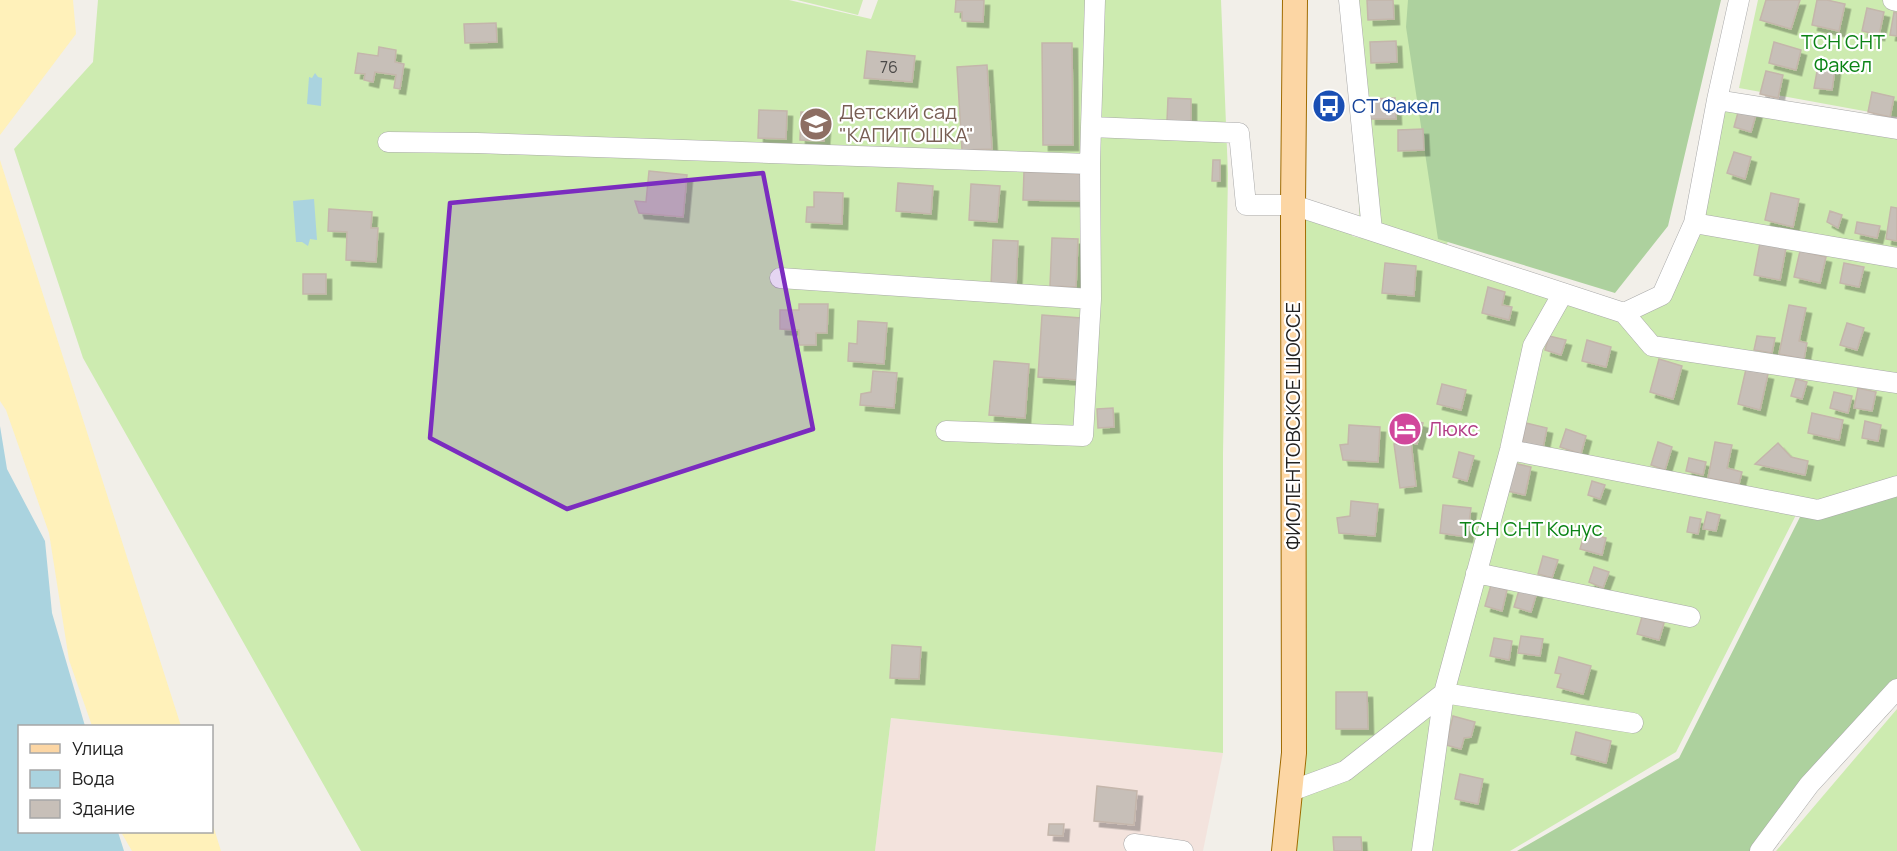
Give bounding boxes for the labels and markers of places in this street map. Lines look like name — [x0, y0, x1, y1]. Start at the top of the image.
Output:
bus stop icon: СТ Факел — [1311, 88, 1347, 124]
place label: СТ Факел — [1352, 92, 1440, 119]
place label: Детский сад "КАПИТОШКА" — [839, 98, 974, 148]
school or university icon: Детский сад "КАПИТОШКА" — [798, 106, 834, 142]
hotel icon: Люкс — [1387, 411, 1423, 447]
place label: Люкс — [1428, 415, 1479, 442]

